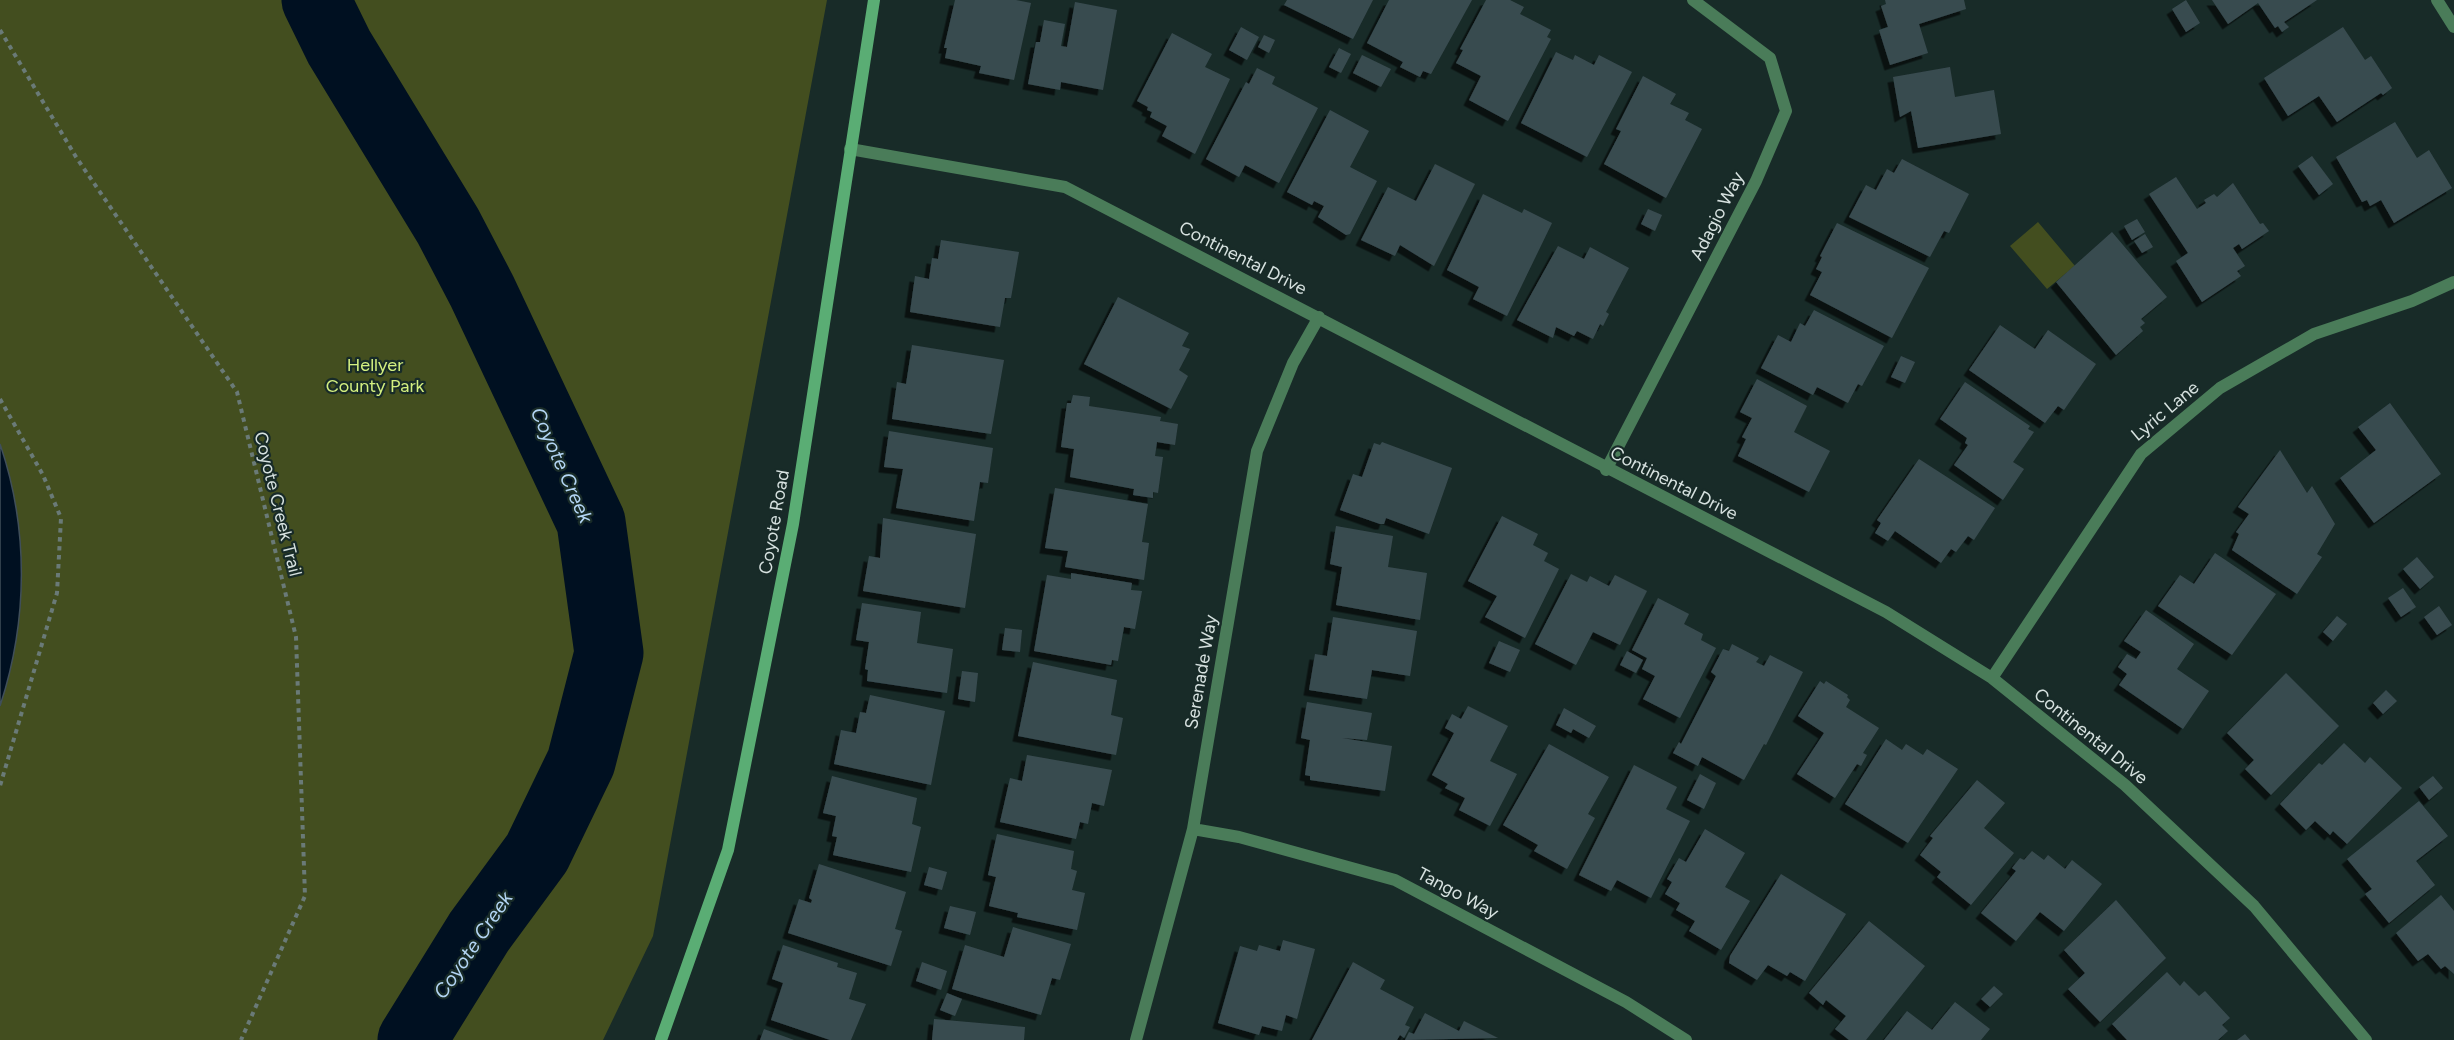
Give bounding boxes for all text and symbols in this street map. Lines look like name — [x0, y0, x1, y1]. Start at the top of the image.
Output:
street label: Adagio Way — [1685, 168, 1749, 264]
street label: Continental Drive — [1175, 216, 1311, 300]
park label: Hellyer County Park — [326, 354, 424, 397]
street label: Lyric Lane — [2127, 376, 2203, 446]
water label: Coyote Creek — [526, 403, 599, 528]
street label: Coyote Creek Trail — [249, 429, 307, 579]
street label: Continental Drive — [1606, 441, 1742, 525]
street label: Coyote Road — [754, 468, 794, 576]
street label: Serenade Way — [1180, 613, 1222, 731]
street label: Continental Drive — [2030, 683, 2153, 789]
street label: Tango Way — [1414, 862, 1503, 924]
water label: Coyote Creek — [428, 886, 518, 1003]

